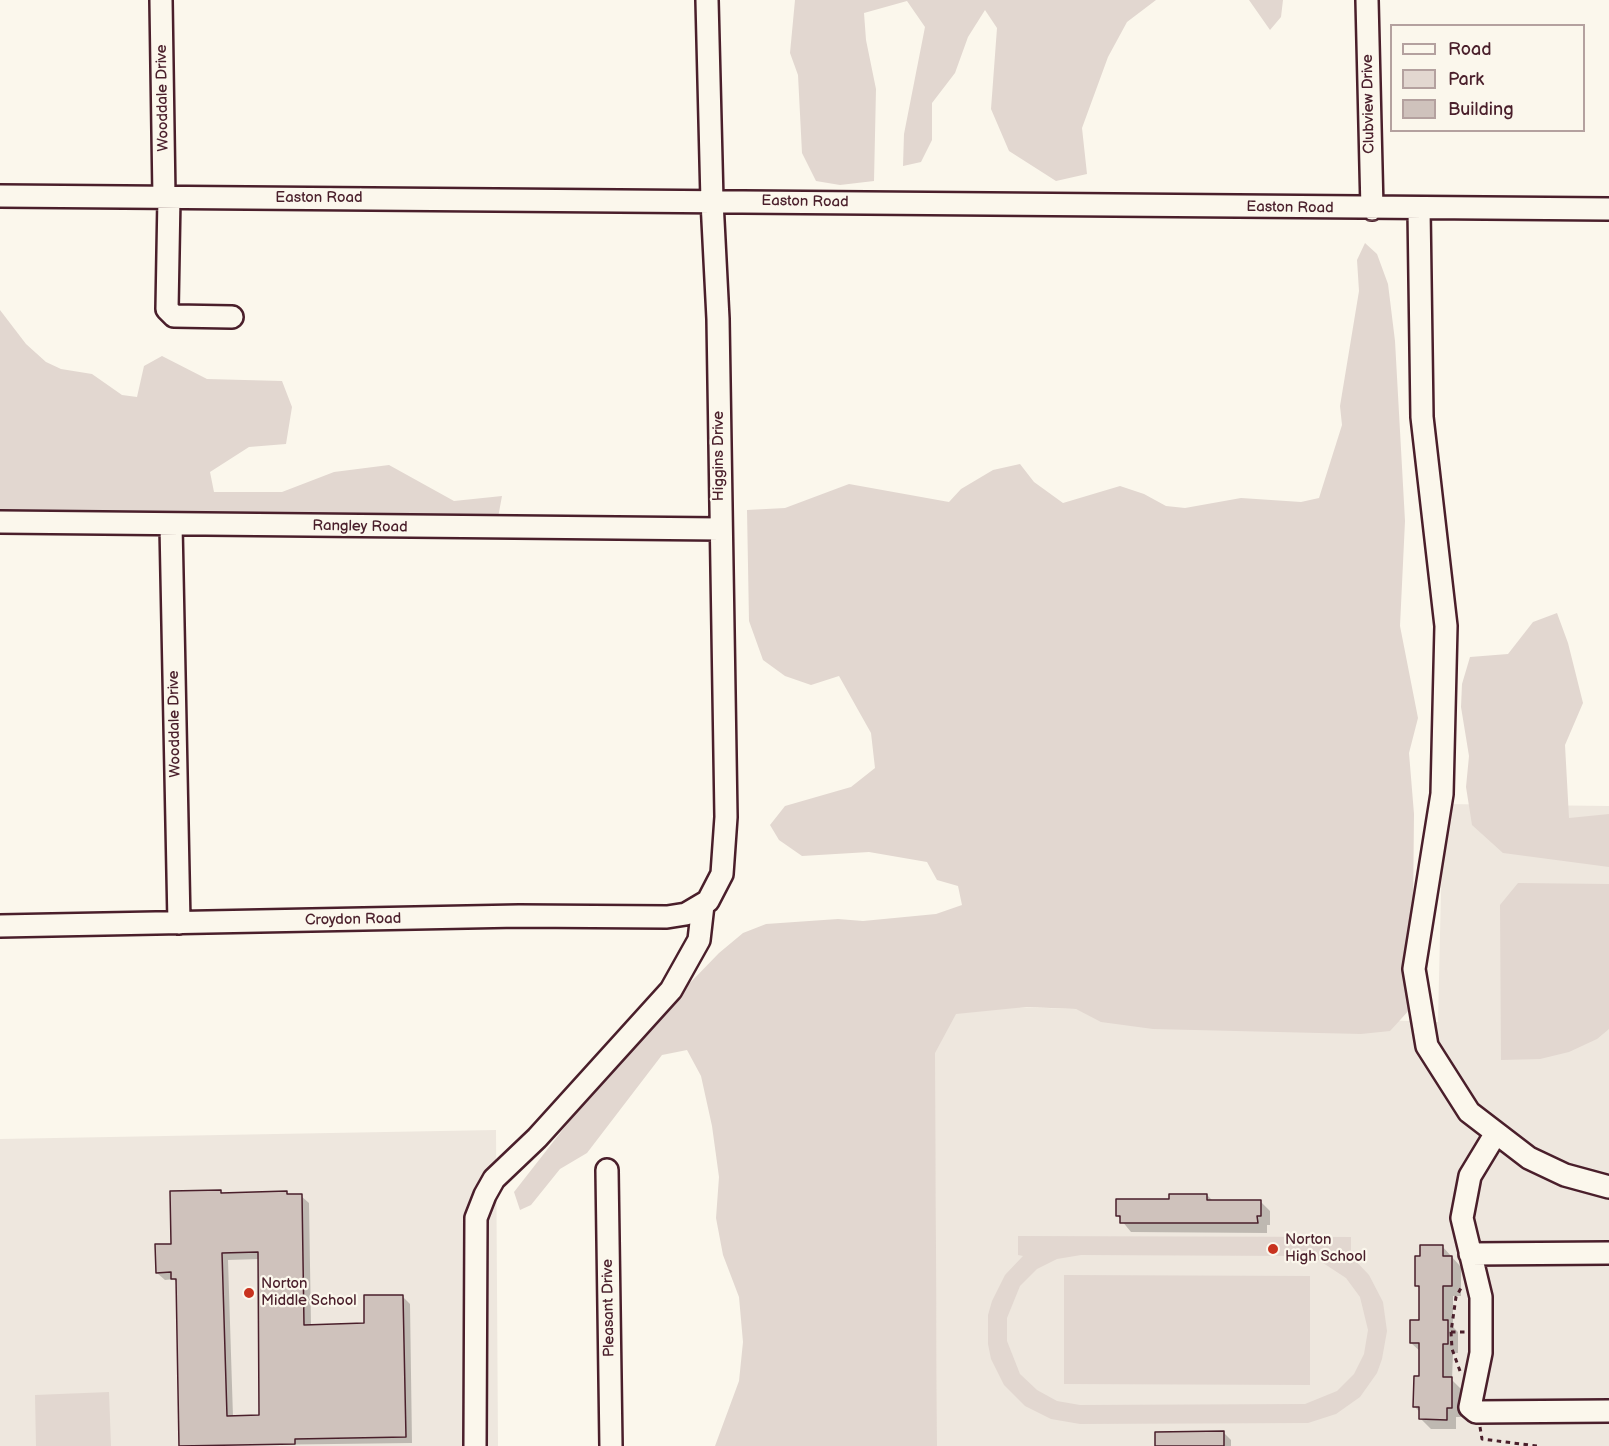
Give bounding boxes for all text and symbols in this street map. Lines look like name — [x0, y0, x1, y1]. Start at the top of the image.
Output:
legend — [1390, 24, 1585, 132]
text: Road — [1448, 39, 1492, 60]
street label: Wooddale Drive — [153, 44, 173, 152]
street label: Clubview Drive — [1359, 54, 1379, 154]
text: Park — [1448, 69, 1484, 90]
text: Building — [1448, 99, 1514, 120]
street label: Easton Road — [275, 189, 363, 207]
street label: Easton Road — [761, 192, 849, 212]
street label: Easton Road — [1246, 198, 1334, 218]
street label: Higgins Drive — [710, 411, 728, 501]
street label: Rangley Road — [312, 517, 408, 537]
street label: Wooddale Drive — [165, 670, 185, 778]
street label: Croydon Road — [305, 910, 401, 930]
place label: Norton High School — [1285, 1231, 1366, 1266]
marker: Norton High School — [1266, 1242, 1280, 1256]
street label: Pleasant Drive — [599, 1259, 619, 1357]
place label: Norton Middle School — [261, 1275, 357, 1310]
marker: Norton Middle School — [242, 1286, 256, 1300]

